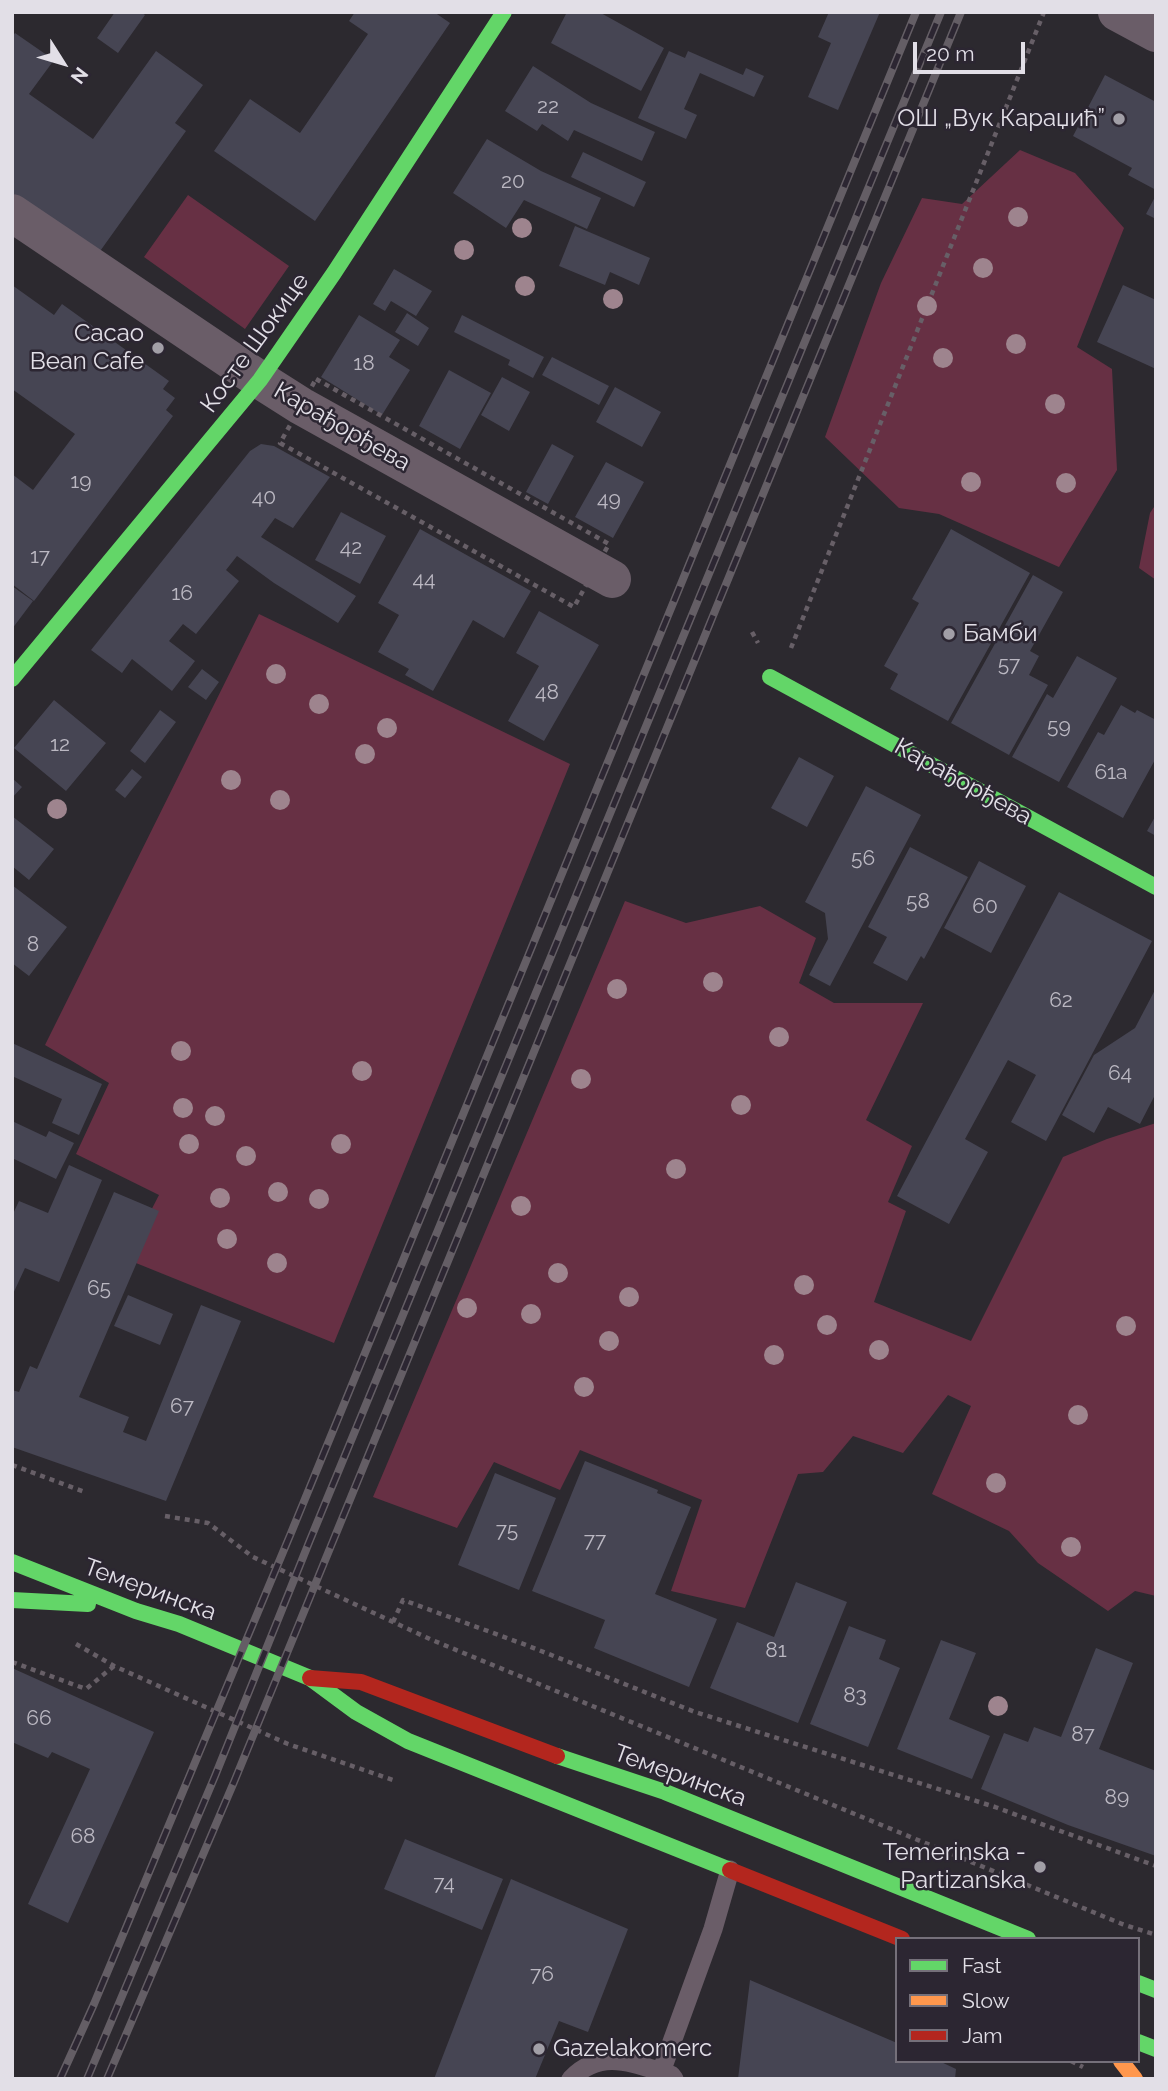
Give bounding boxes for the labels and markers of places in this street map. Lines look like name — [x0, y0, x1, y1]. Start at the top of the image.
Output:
place label: ОШ „Вук Караџић” — [897, 105, 1105, 133]
marker: ОШ „Вук Караџић” — [1111, 111, 1127, 127]
place label: Cacao Bean Cafe — [30, 320, 144, 376]
marker: Cacao Bean Cafe — [150, 340, 166, 356]
place label: Бамби — [963, 620, 1037, 648]
marker: Бамби — [941, 626, 957, 642]
place label: Temerinska - Partizanska — [883, 1839, 1026, 1895]
marker: Temerinska - Partizanska — [1032, 1859, 1048, 1875]
place label: Gazelakomerc — [553, 2035, 712, 2063]
marker: Gazelakomerc — [531, 2041, 547, 2057]

